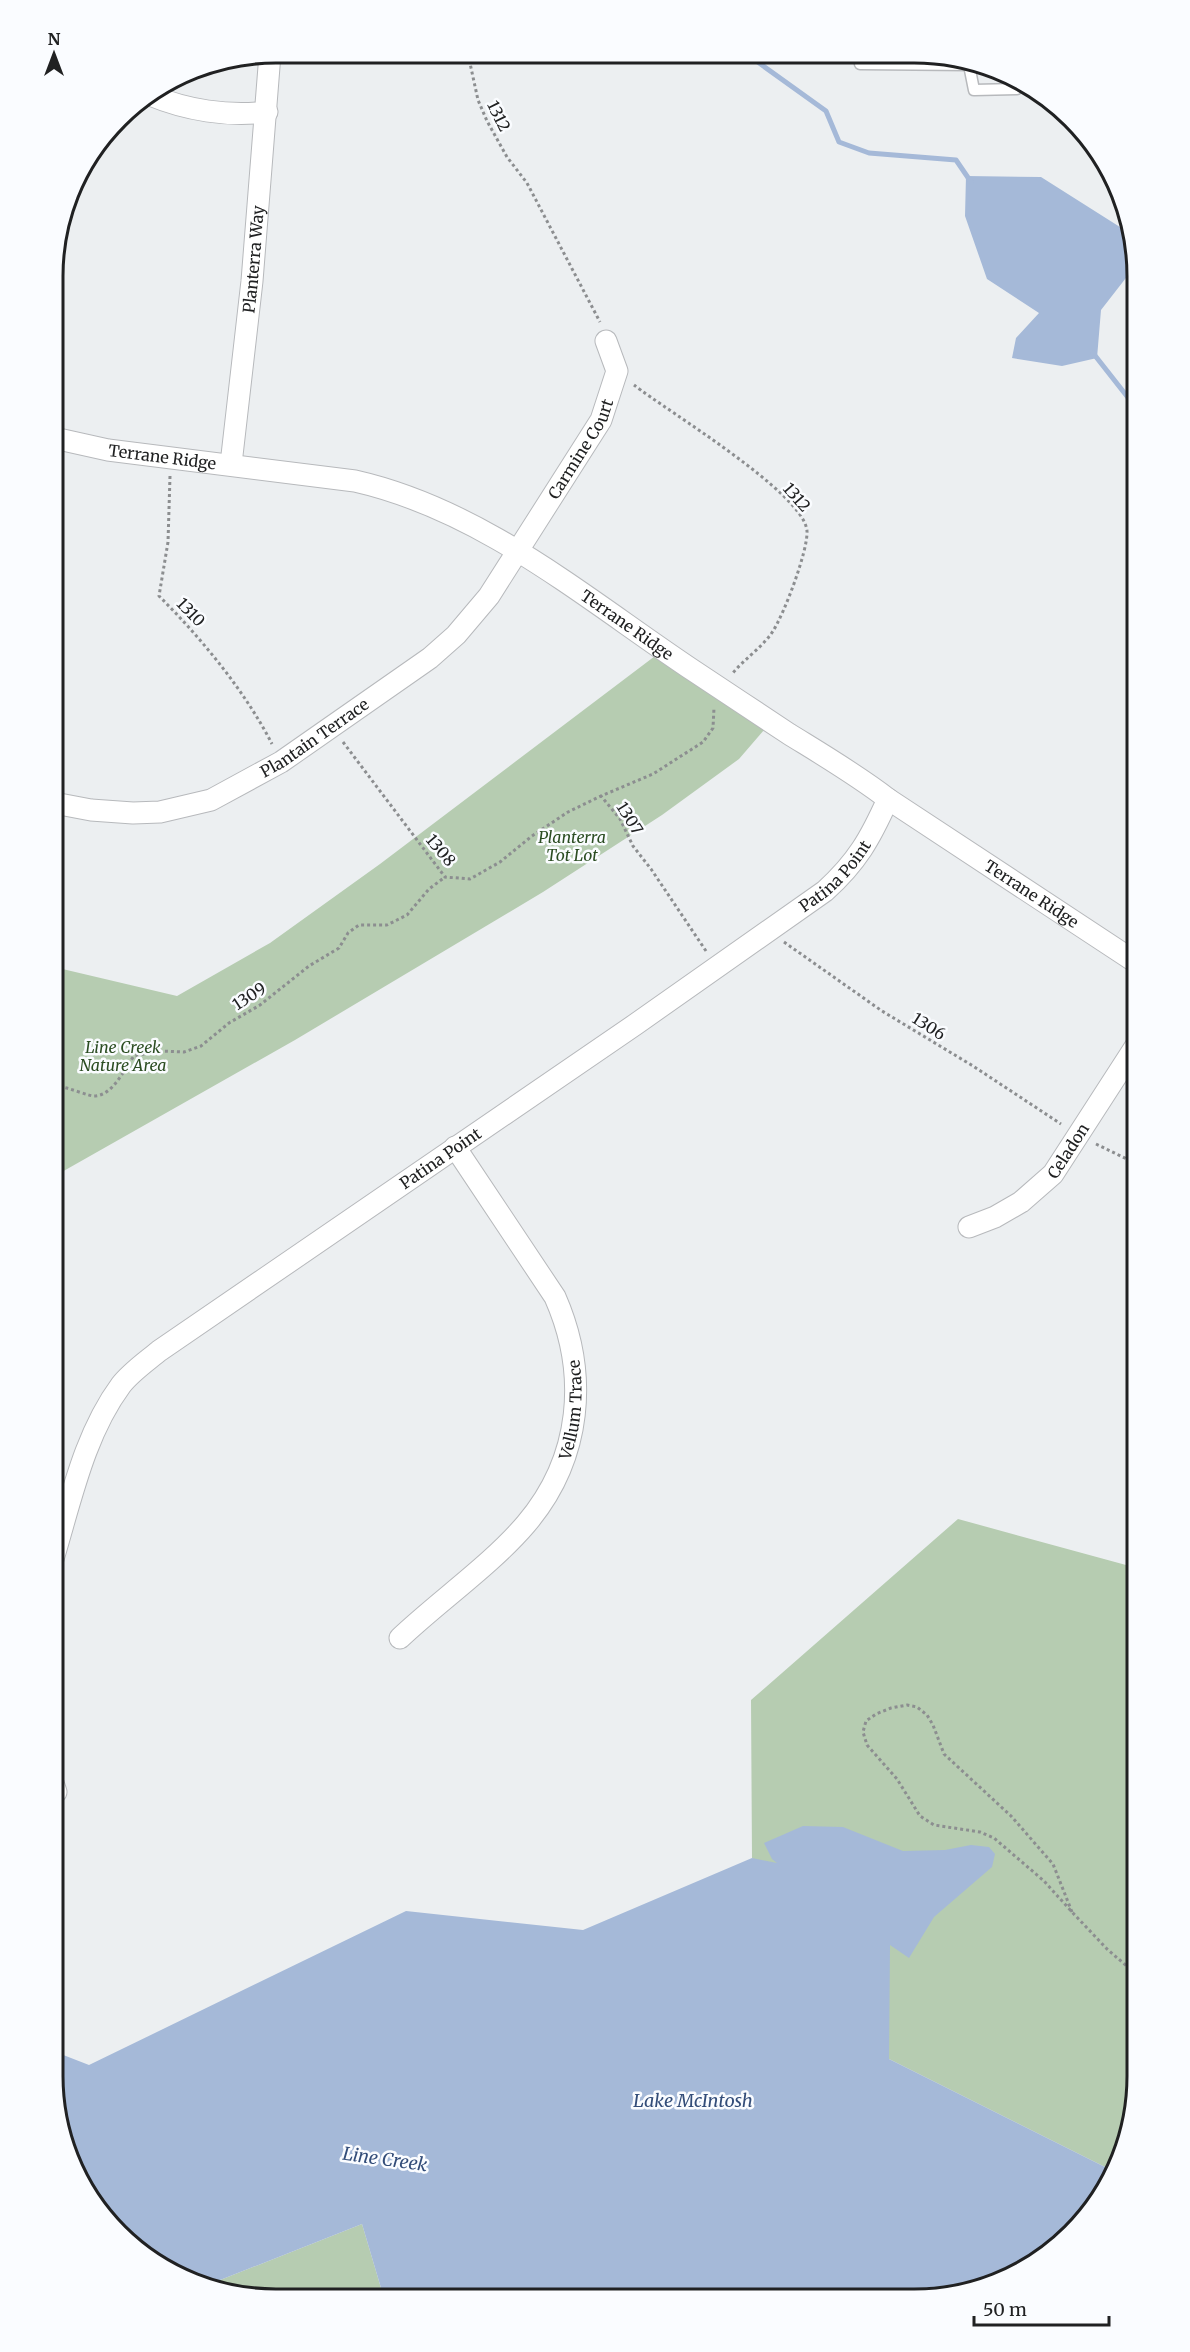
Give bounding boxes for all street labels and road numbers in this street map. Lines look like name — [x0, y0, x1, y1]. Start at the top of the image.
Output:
street label: 1312 — [483, 97, 515, 135]
street label: Planterra Way — [238, 204, 268, 314]
street label: Carmine Court — [543, 396, 617, 503]
street label: Terrane Ridge — [107, 440, 217, 473]
street label: 1312 — [779, 478, 815, 516]
street label: Terrane Ridge — [577, 585, 677, 664]
street label: 1310 — [173, 593, 209, 631]
street label: Plantain Terrace — [257, 694, 373, 781]
street label: 1307 — [612, 798, 648, 838]
street label: 1308 — [422, 830, 460, 870]
street label: Patina Point — [795, 836, 875, 916]
street label: Terrane Ridge — [981, 855, 1083, 932]
street label: 1309 — [229, 978, 269, 1014]
street label: 1306 — [909, 1008, 950, 1044]
street label: Celadon — [1043, 1119, 1093, 1182]
street label: Patina Point — [396, 1123, 485, 1193]
street label: Vellum Trace — [554, 1359, 586, 1463]

